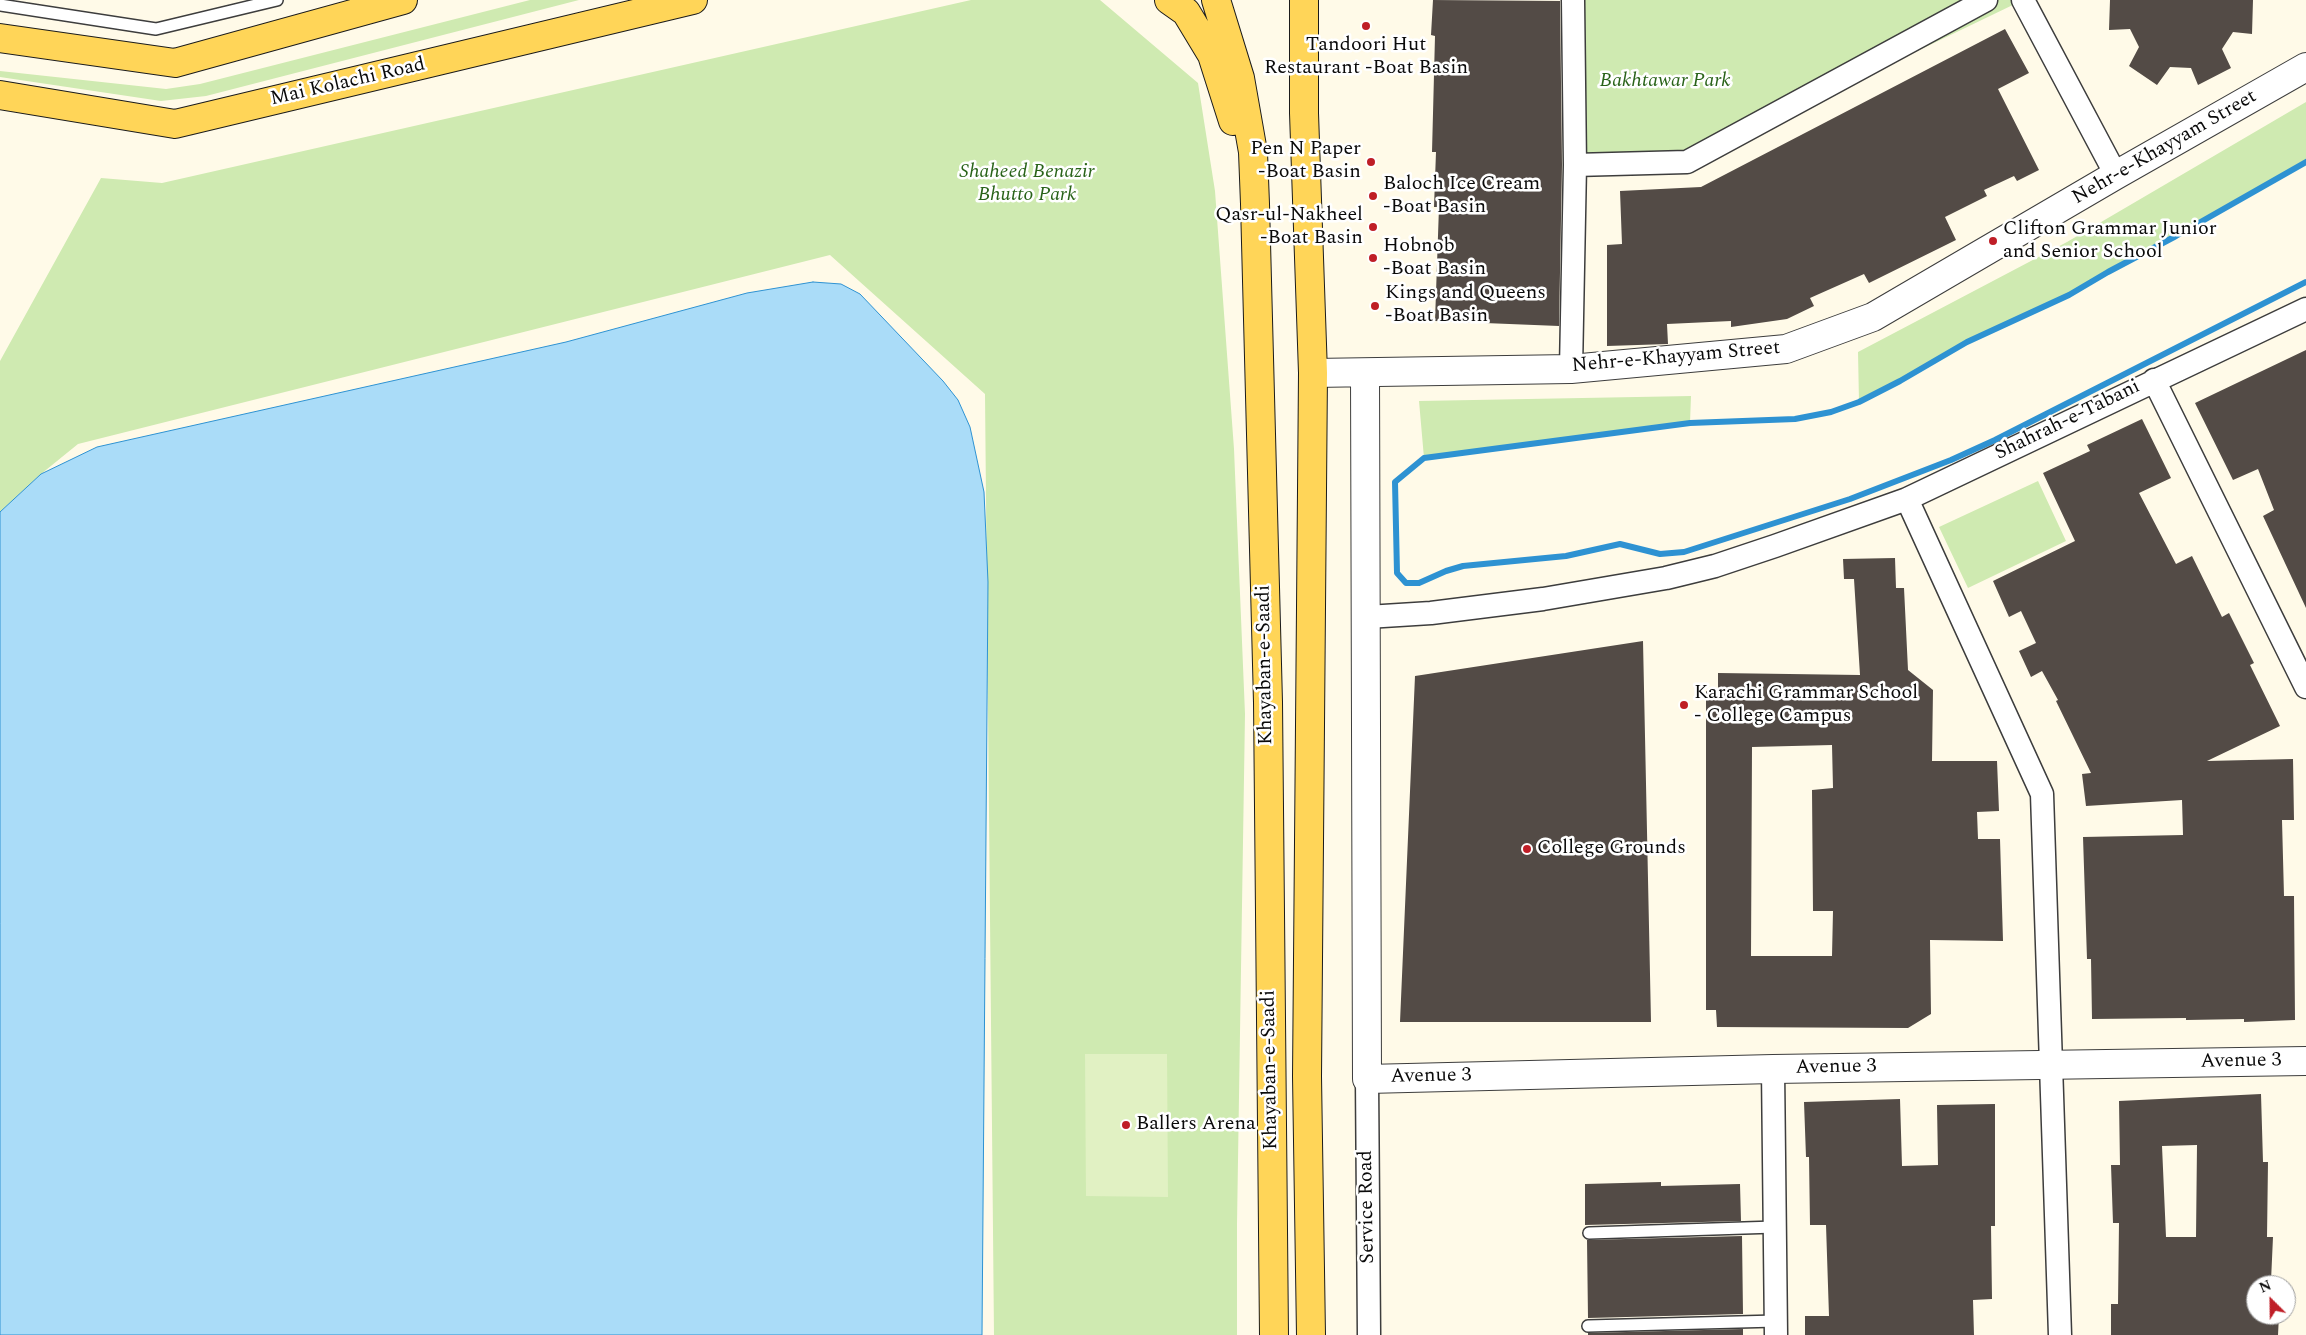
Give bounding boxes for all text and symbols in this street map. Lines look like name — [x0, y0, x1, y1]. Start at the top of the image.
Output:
marker: Tandoori Hut Restaurant -Boat Basin — [1360, 20, 1372, 32]
place label: Tandoori Hut Restaurant -Boat Basin — [1264, 34, 1468, 81]
street label: Mai Kolachi Road — [268, 54, 428, 112]
park label: Bakhtawar Park — [1599, 70, 1731, 94]
street label: Nehr-e-Khayyam Street — [2069, 85, 2261, 211]
place label: Pen N Paper -Boat Basin — [1250, 138, 1361, 185]
marker: Pen N Paper -Boat Basin — [1365, 156, 1377, 168]
park label: Shaheed Benazir Bhutto Park — [959, 161, 1095, 208]
place label: Baloch Ice Cream -Boat Basin — [1383, 173, 1540, 220]
marker: Baloch Ice Cream -Boat Basin — [1367, 190, 1379, 202]
place label: Qasr-ul-Nakheel -Boat Basin — [1215, 204, 1363, 251]
place label: Clifton Grammar Junior and Senior School — [2003, 218, 2217, 265]
marker: Qasr-ul-Nakheel -Boat Basin — [1367, 221, 1379, 233]
place label: Hobnob -Boat Basin — [1383, 235, 1486, 282]
marker: Clifton Grammar Junior and Senior School — [1987, 235, 1999, 247]
marker: Hobnob -Boat Basin — [1367, 252, 1379, 264]
place label: Kings and Queens -Boat Basin — [1385, 282, 1546, 329]
marker: Kings and Queens -Boat Basin — [1369, 300, 1381, 312]
street label: Nehr-e-Khayyam Street — [1571, 337, 1781, 379]
street label: Shahrah-e-Tabani — [1992, 375, 2144, 467]
street label: Khayaban-e-Saadi — [1253, 585, 1279, 745]
place label: Karachi Grammar School - College Campus — [1694, 682, 1918, 729]
marker: Karachi Grammar School - College Campus — [1678, 699, 1690, 711]
place label: College Grounds — [1537, 837, 1686, 861]
marker: College Grounds — [1521, 843, 1533, 855]
street label: Khayaban-e-Saadi — [1258, 990, 1284, 1150]
street label: Avenue 3 — [2200, 1049, 2282, 1075]
street label: Avenue 3 — [1795, 1055, 1877, 1081]
street label: Avenue 3 — [1390, 1064, 1472, 1090]
place label: Ballers Arena — [1136, 1113, 1256, 1137]
marker: Ballers Arena — [1120, 1119, 1132, 1131]
street label: Service Road — [1355, 1150, 1381, 1264]
north arrow — [2246, 1275, 2296, 1325]
text: N — [2256, 1275, 2275, 1299]

